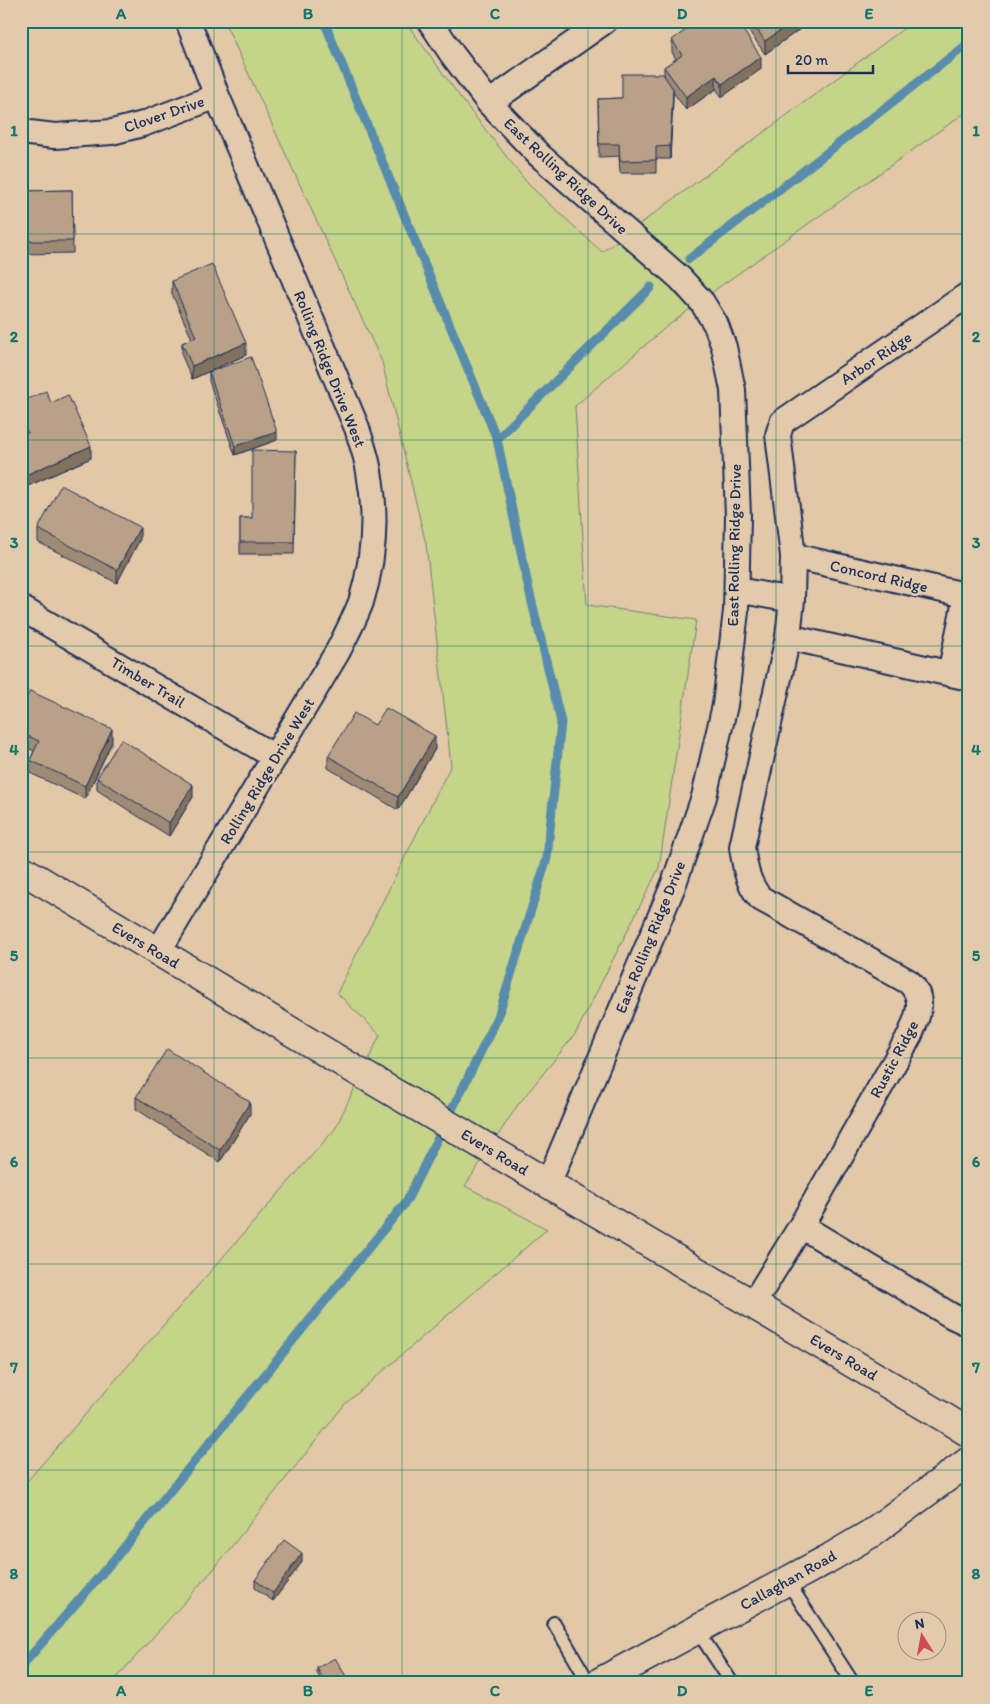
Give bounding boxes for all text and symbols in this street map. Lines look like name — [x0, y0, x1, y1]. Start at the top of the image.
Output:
text: A — [115, 4, 127, 23]
text: B — [303, 4, 314, 23]
text: C — [490, 4, 501, 23]
text: D — [677, 4, 688, 23]
text: E — [865, 4, 874, 23]
scale bar — [788, 42, 872, 74]
text: 20 m — [795, 51, 829, 69]
street label: Clover Drive — [121, 91, 207, 137]
street label: East Rolling Ridge Drive — [500, 114, 632, 238]
text: 1 — [10, 121, 18, 140]
text: 1 — [972, 121, 980, 140]
street label: Rolling Ridge Drive West — [290, 288, 370, 450]
text: 2 — [10, 327, 19, 346]
street label: Arbor Ridge — [837, 327, 915, 389]
text: 2 — [972, 327, 981, 346]
street label: East Rolling Ridge Drive — [723, 464, 745, 626]
text: 3 — [10, 533, 19, 552]
text: 3 — [972, 533, 981, 552]
street label: Concord Ridge — [828, 556, 930, 596]
street label: Timber Trail — [107, 652, 189, 712]
street label: Rolling Ridge Drive West — [216, 694, 318, 848]
text: 4 — [9, 740, 19, 759]
text: 4 — [971, 740, 981, 759]
street label: East Rolling Ridge Drive — [611, 858, 689, 1016]
street label: Evers Road — [109, 917, 183, 973]
text: 5 — [10, 946, 19, 965]
text: 5 — [972, 946, 981, 965]
street label: Rustic Ridge — [866, 1017, 922, 1101]
street label: Evers Road — [458, 1124, 532, 1180]
text: 6 — [10, 1152, 19, 1171]
text: 6 — [972, 1152, 981, 1171]
street label: Evers Road — [807, 1329, 881, 1385]
text: 7 — [9, 1358, 18, 1377]
text: 7 — [971, 1358, 980, 1377]
street label: Callaghan Road — [737, 1546, 840, 1614]
text: 8 — [10, 1564, 19, 1583]
text: 8 — [972, 1564, 981, 1583]
north arrow — [898, 1612, 948, 1662]
text: N — [913, 1614, 926, 1633]
text: A — [115, 1681, 127, 1700]
text: B — [303, 1681, 314, 1700]
text: C — [490, 1681, 501, 1700]
text: D — [677, 1681, 688, 1700]
text: E — [865, 1681, 874, 1700]

